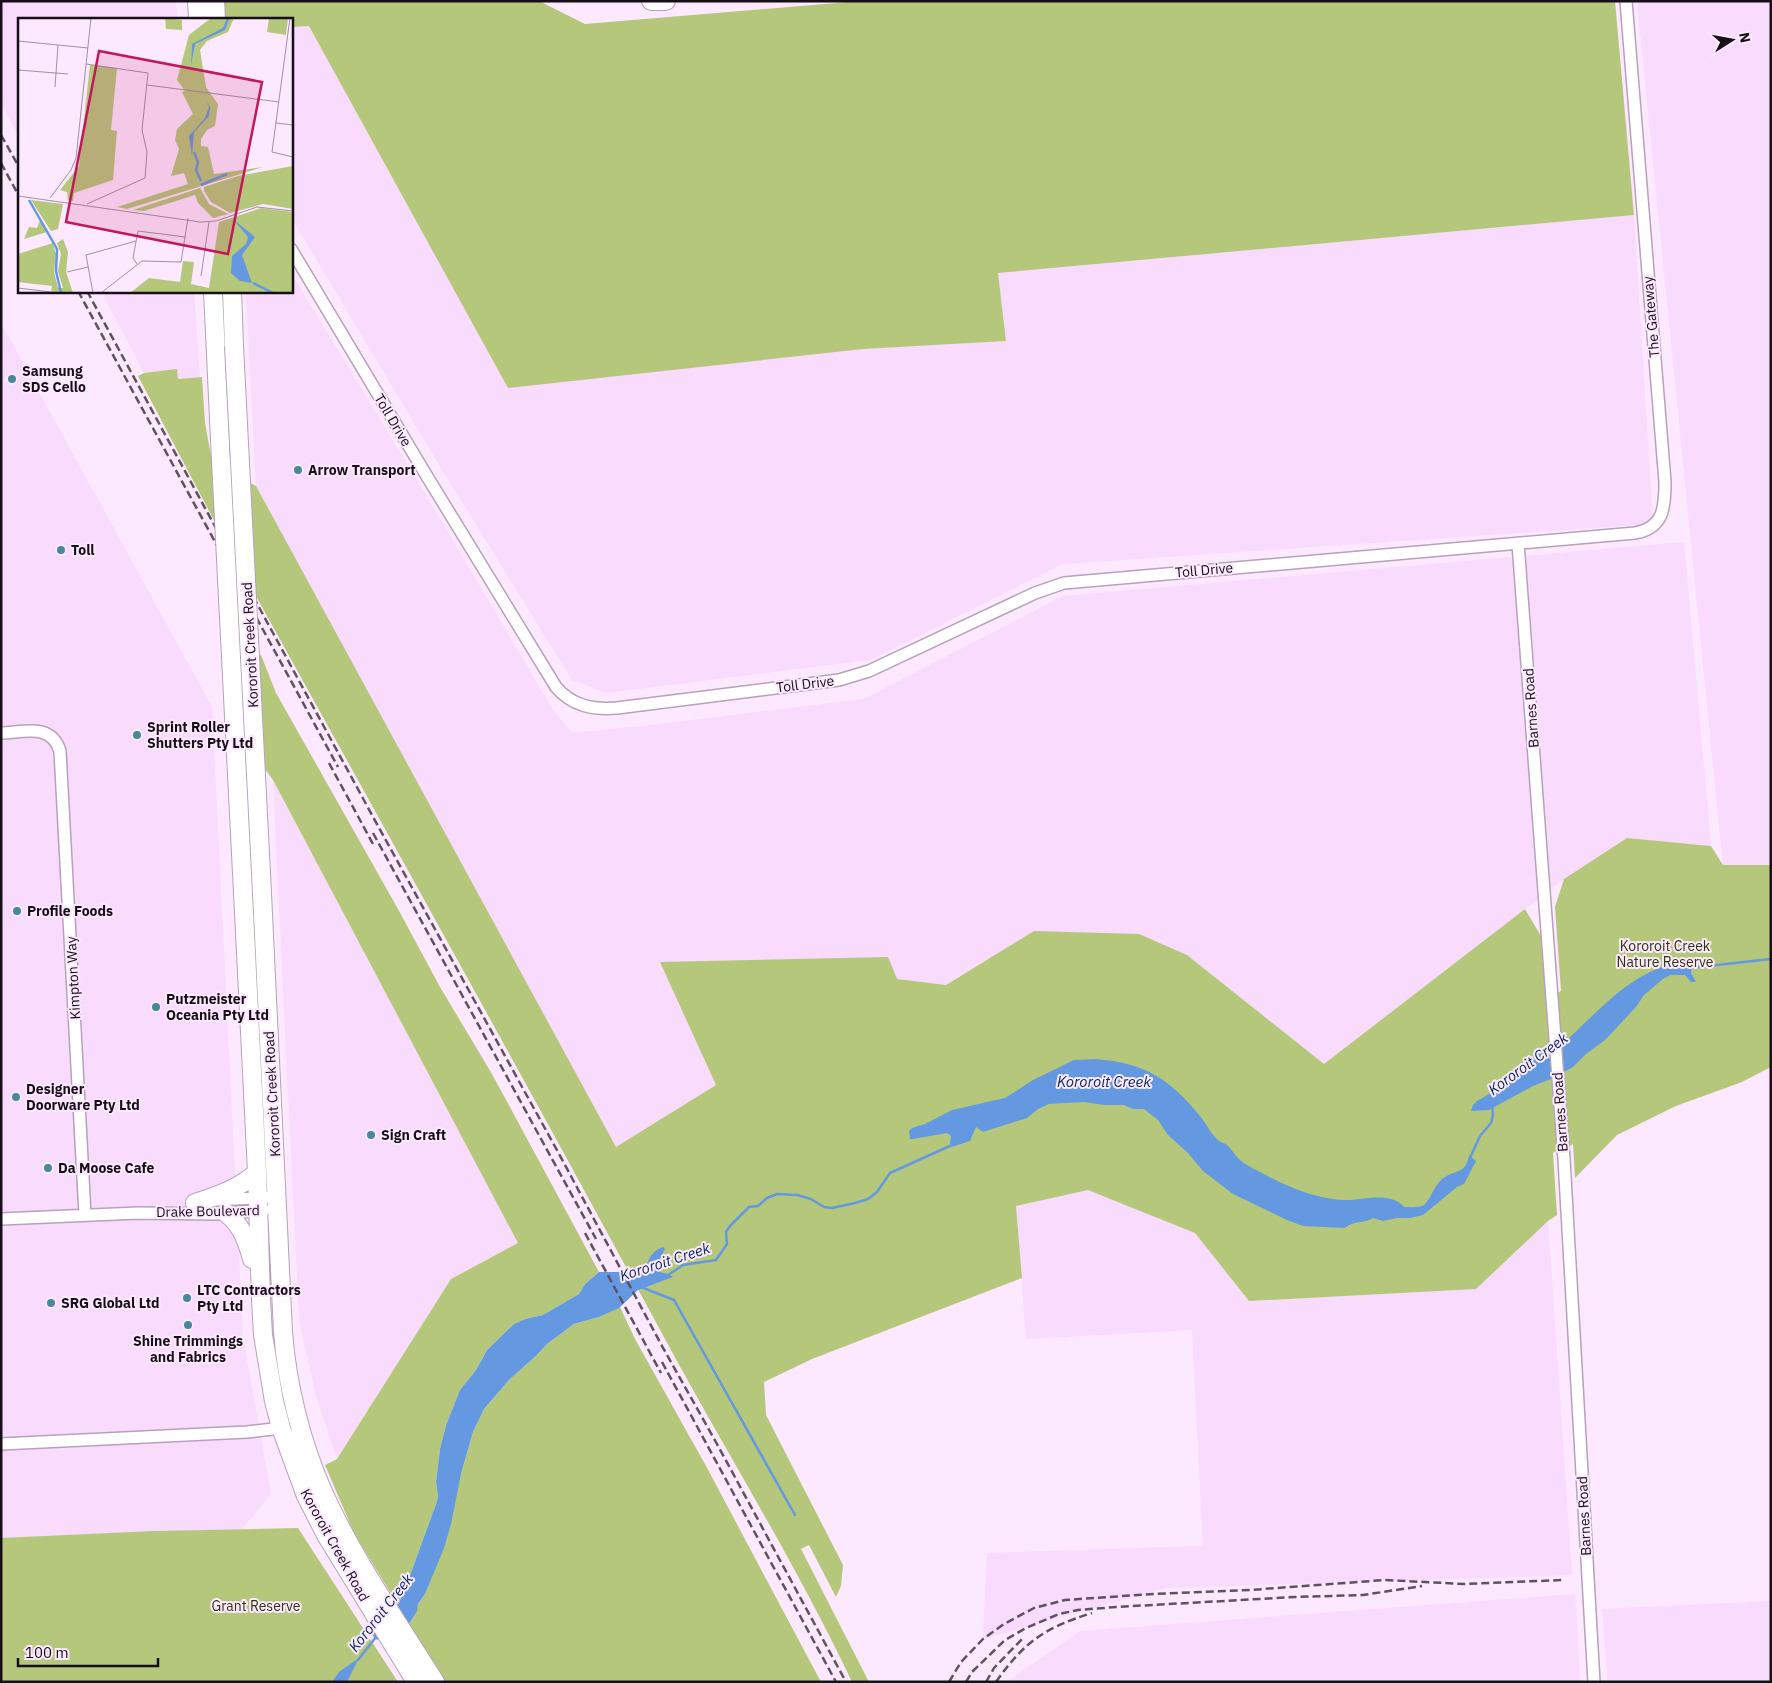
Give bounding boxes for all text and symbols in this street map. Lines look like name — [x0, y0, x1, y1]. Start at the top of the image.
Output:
north arrow — [1707, 15, 1757, 65]
inset map — [18, 18, 292, 292]
text: N — [1735, 31, 1755, 44]
street label: The Gateway — [1638, 276, 1664, 358]
place label: Samsung SDS Cello — [22, 362, 86, 396]
marker: Samsung SDS Cello — [6, 373, 18, 385]
street label: Toll Drive — [370, 390, 416, 450]
place label: Arrow Transport — [308, 461, 416, 479]
marker: Arrow Transport — [292, 464, 304, 476]
place label: Toll — [71, 541, 95, 559]
marker: Toll — [55, 544, 67, 556]
street label: Toll Drive — [1174, 558, 1234, 582]
street label: Kororoit Creek Road — [238, 582, 262, 708]
street label: Barnes Road — [1519, 668, 1543, 748]
street label: Toll Drive — [775, 671, 835, 696]
place label: Sprint Roller Shutters Pty Ltd — [147, 718, 253, 752]
marker: Sprint Roller Shutters Pty Ltd — [131, 729, 143, 741]
place label: Profile Foods — [27, 902, 113, 920]
marker: Profile Foods — [11, 905, 23, 917]
street label: Kimpton Way — [62, 936, 84, 1020]
park label: Kororoit Creek Nature Reserve — [1617, 937, 1714, 971]
place label: Putzmeister Oceania Pty Ltd — [166, 990, 269, 1024]
marker: Putzmeister Oceania Pty Ltd — [150, 1001, 162, 1013]
water label: Kororoit Creek — [1484, 1028, 1571, 1099]
street label: Kororoit Creek Road — [260, 1031, 284, 1157]
water label: Kororoit Creek — [1057, 1072, 1151, 1091]
street label: Barnes Road — [1548, 1072, 1572, 1152]
place label: Designer Doorware Pty Ltd — [26, 1080, 140, 1114]
marker: Designer Doorware Pty Ltd — [10, 1091, 22, 1103]
place label: Sign Craft — [381, 1126, 446, 1144]
marker: Sign Craft — [365, 1129, 377, 1141]
place label: Da Moose Cafe — [58, 1159, 155, 1177]
marker: Da Moose Cafe — [42, 1162, 54, 1174]
street label: Drake Boulevard — [156, 1201, 260, 1221]
water label: Kororoit Creek — [617, 1238, 713, 1285]
place label: LTC Contractors Pty Ltd — [197, 1281, 301, 1315]
marker: LTC Contractors Pty Ltd — [181, 1292, 193, 1304]
place label: SRG Global Ltd — [61, 1294, 160, 1312]
marker: SRG Global Ltd — [45, 1297, 57, 1309]
marker: Shine Trimmings and Fabrics — [182, 1319, 194, 1331]
place label: Shine Trimmings and Fabrics — [133, 1332, 243, 1366]
street label: Barnes Road — [1573, 1476, 1595, 1556]
street label: Kororoit Creek Road — [297, 1486, 373, 1604]
water label: Kororoit Creek — [344, 1570, 417, 1656]
park label: Grant Reserve — [211, 1597, 301, 1615]
scale bar — [18, 1636, 158, 1668]
text: 100 m — [25, 1643, 69, 1662]

